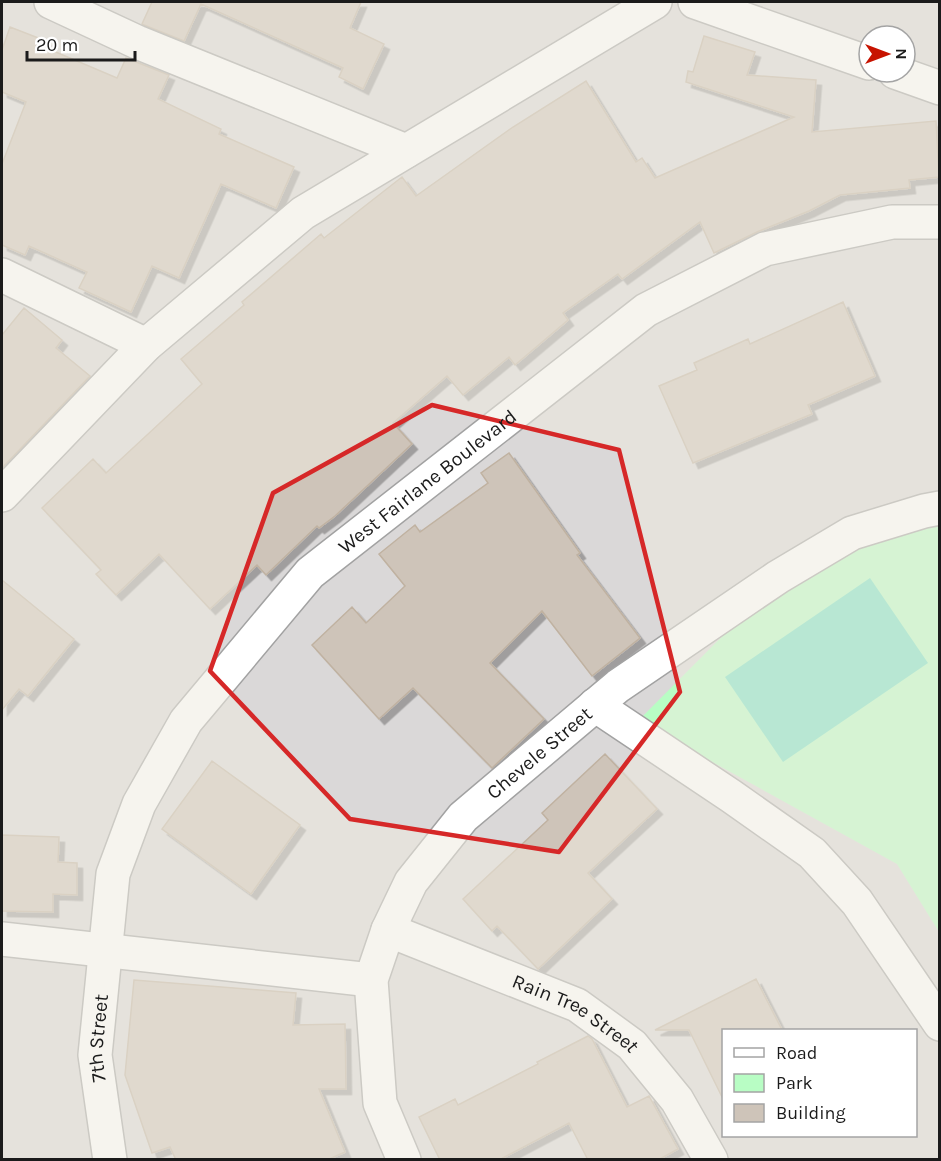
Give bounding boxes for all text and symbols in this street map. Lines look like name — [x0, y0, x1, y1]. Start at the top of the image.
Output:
scale bar — [27, 24, 135, 62]
north arrow — [857, 24, 917, 84]
text: 20 m — [36, 34, 78, 56]
text: N — [892, 48, 911, 60]
street label: West Fairlane Boulevard — [334, 404, 521, 558]
street label: Chevele Street — [482, 702, 597, 804]
street label: Rain Tree Street — [509, 969, 645, 1057]
street label: 7th Street — [83, 992, 113, 1084]
legend — [722, 1029, 917, 1137]
text: Road — [776, 1042, 817, 1064]
text: Park — [776, 1072, 813, 1094]
text: Building — [776, 1102, 846, 1124]

